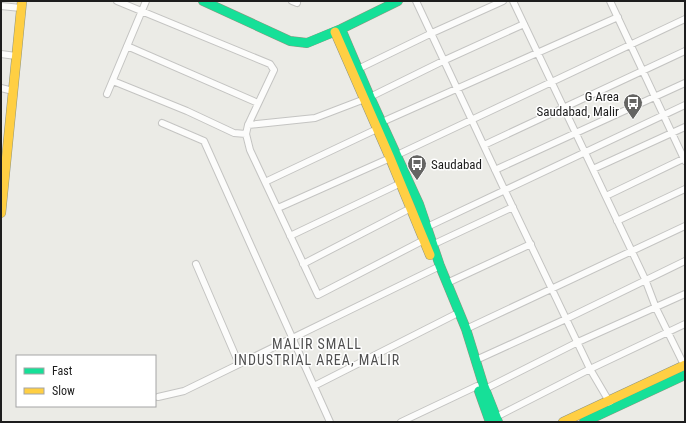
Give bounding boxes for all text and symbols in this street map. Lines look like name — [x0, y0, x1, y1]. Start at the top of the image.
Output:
place label: G Area Saudabad, Malir — [536, 89, 619, 119]
bus stop icon: G Area Saudabad, Malir — [622, 92, 644, 120]
bus stop icon: Saudabad — [406, 153, 428, 181]
place label: Saudabad — [431, 157, 482, 172]
district label: MALIR SMALL INDUSTRIAL AREA, MALIR — [234, 336, 400, 368]
legend — [16, 355, 156, 407]
text: Fast — [52, 364, 73, 378]
text: Slow — [52, 384, 75, 398]

